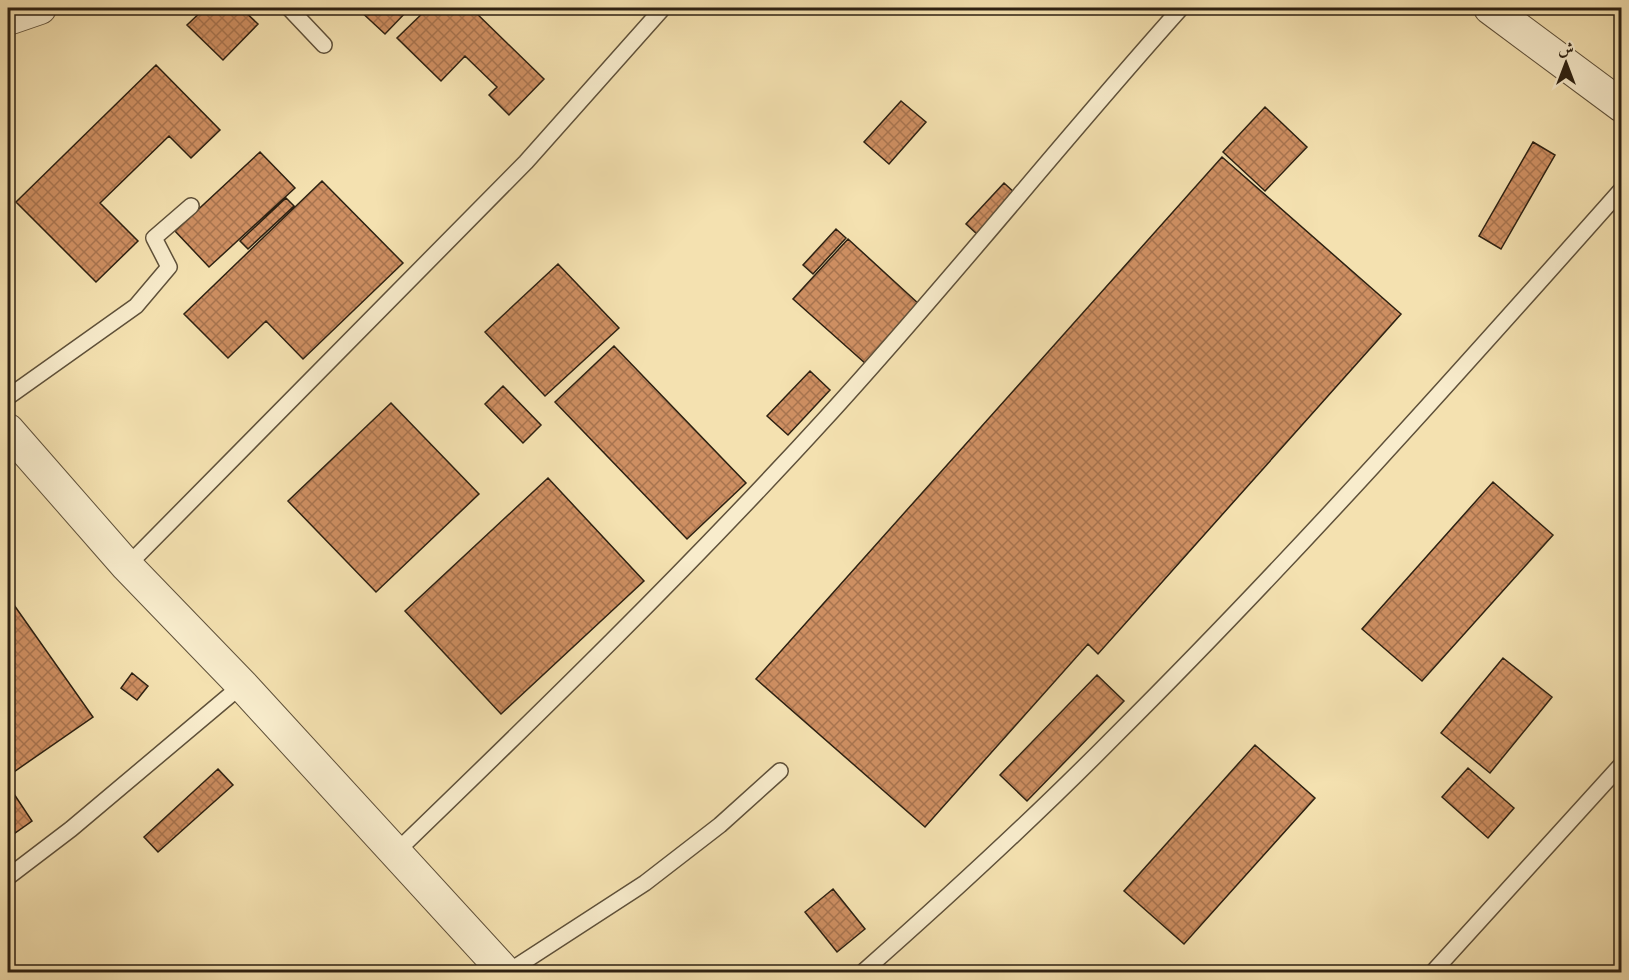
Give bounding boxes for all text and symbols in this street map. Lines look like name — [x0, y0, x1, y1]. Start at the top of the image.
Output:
north arrow — [1536, 33, 1596, 93]
text: ش — [1558, 40, 1574, 60]

